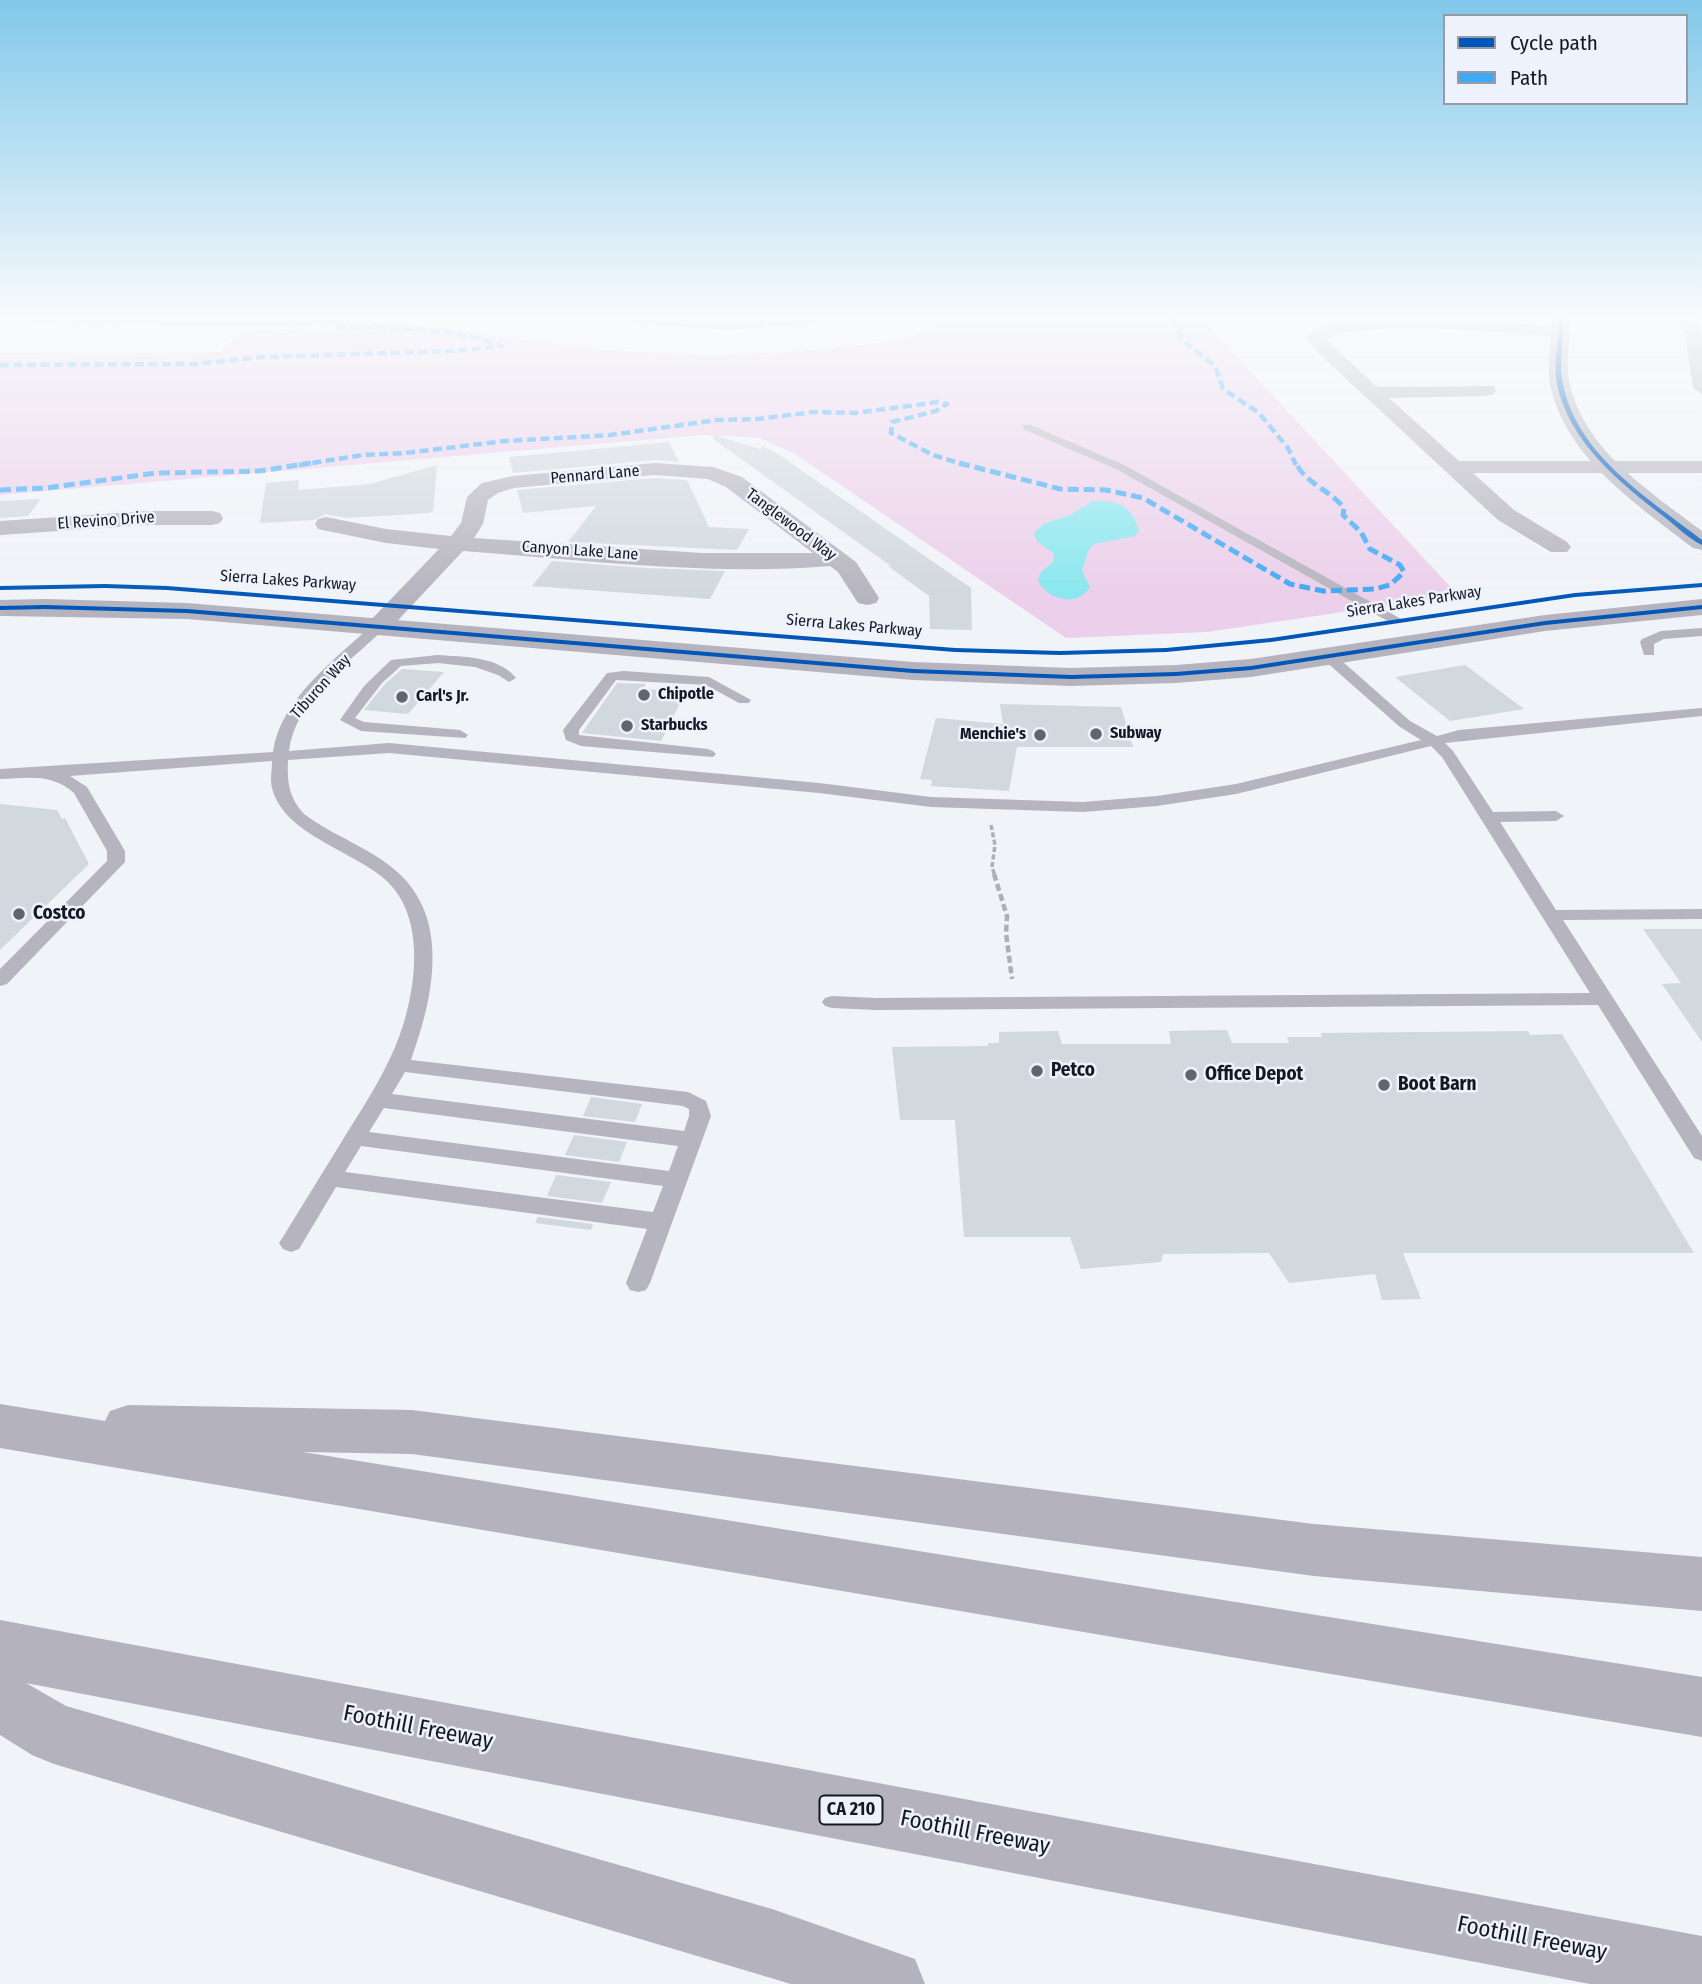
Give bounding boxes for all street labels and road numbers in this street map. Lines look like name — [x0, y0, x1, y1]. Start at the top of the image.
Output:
street label: Pennard Lane — [550, 462, 640, 488]
street label: Tanglewood Way — [742, 485, 840, 565]
street label: El Revino Drive — [57, 508, 155, 534]
street label: Canyon Lake Lane — [521, 537, 639, 565]
street label: Sierra Lakes Parkway — [219, 567, 357, 595]
street label: Sierra Lakes Parkway — [1345, 582, 1483, 622]
street label: Sierra Lakes Parkway — [785, 611, 923, 641]
street label: Tiburon Way — [287, 651, 355, 723]
street label: Foothill Freeway — [341, 1700, 495, 1756]
road number: CA 210 — [820, 1796, 882, 1824]
street label: Foothill Freeway — [898, 1805, 1052, 1861]
street label: Foothill Freeway — [1455, 1911, 1609, 1967]

